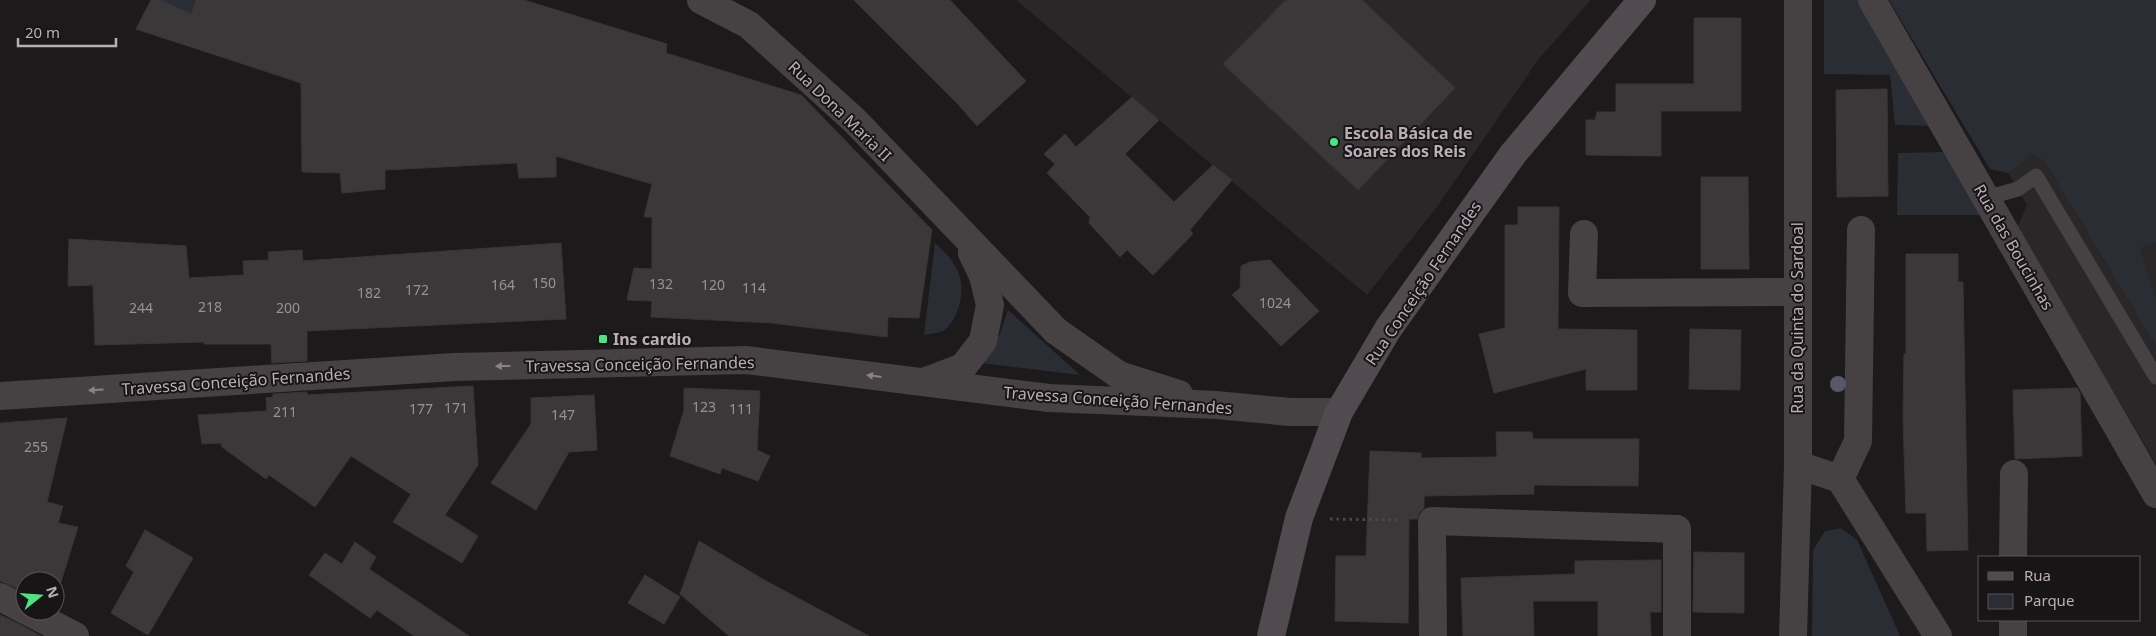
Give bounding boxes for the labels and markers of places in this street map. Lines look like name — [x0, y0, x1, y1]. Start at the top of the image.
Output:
place label: Escola Básica de Soares dos Reis — [1344, 122, 1472, 162]
marker: Escola Básica de Soares dos Reis — [1328, 136, 1340, 148]
place label: Ins cardio — [613, 328, 691, 350]
marker: Ins cardio — [597, 333, 609, 345]

